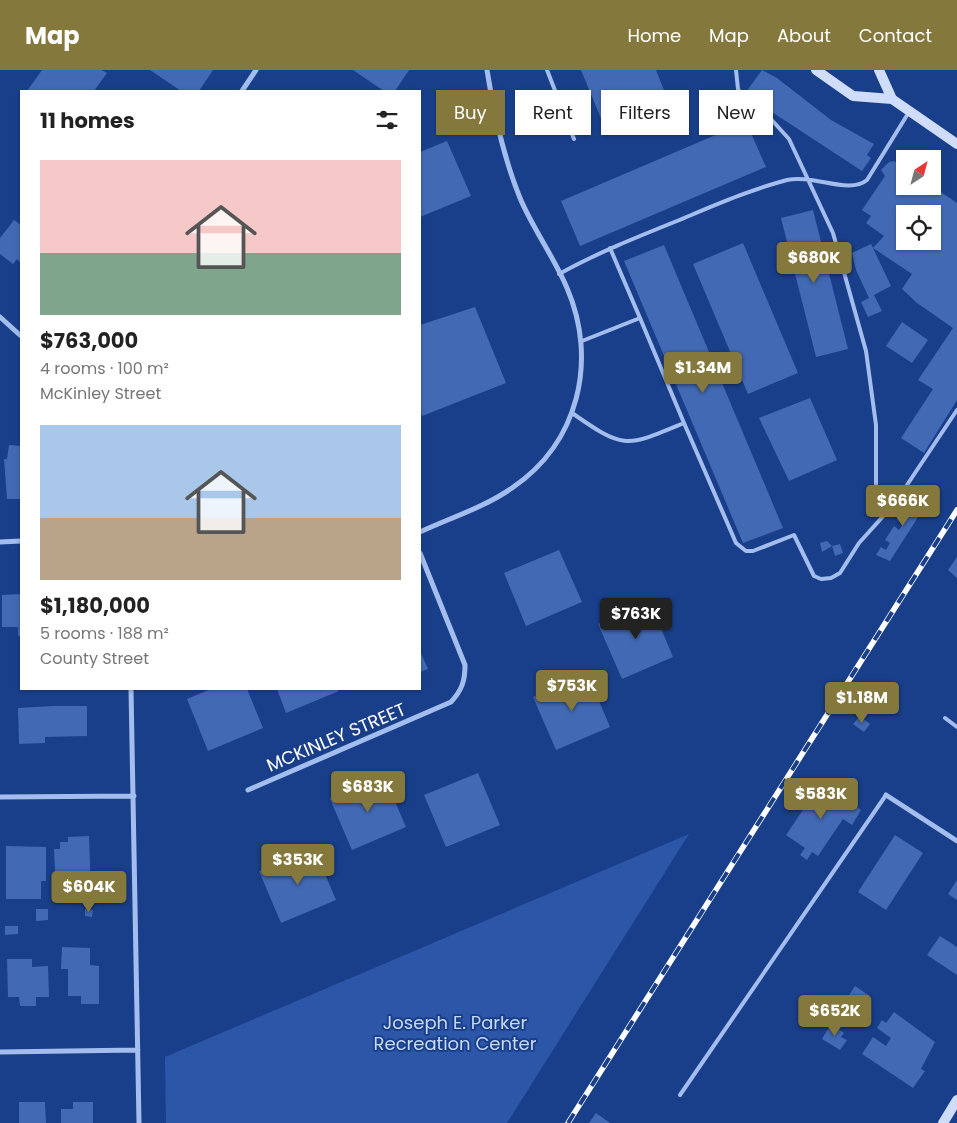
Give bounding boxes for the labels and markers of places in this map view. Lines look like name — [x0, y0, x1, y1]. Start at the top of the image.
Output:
pin: $680K — [779, 242, 849, 284]
pin: $1.34M — [662, 352, 744, 394]
pin: $666K — [868, 484, 938, 527]
pin: $763K — [601, 598, 671, 640]
pin: $753K — [537, 670, 607, 712]
pin: $1.18M — [821, 682, 903, 724]
pin: $683K — [333, 770, 403, 813]
pin: $583K — [786, 778, 856, 820]
pin: $353K — [263, 844, 333, 886]
pin: $604K — [54, 870, 124, 913]
pin: $652K — [800, 994, 870, 1037]

